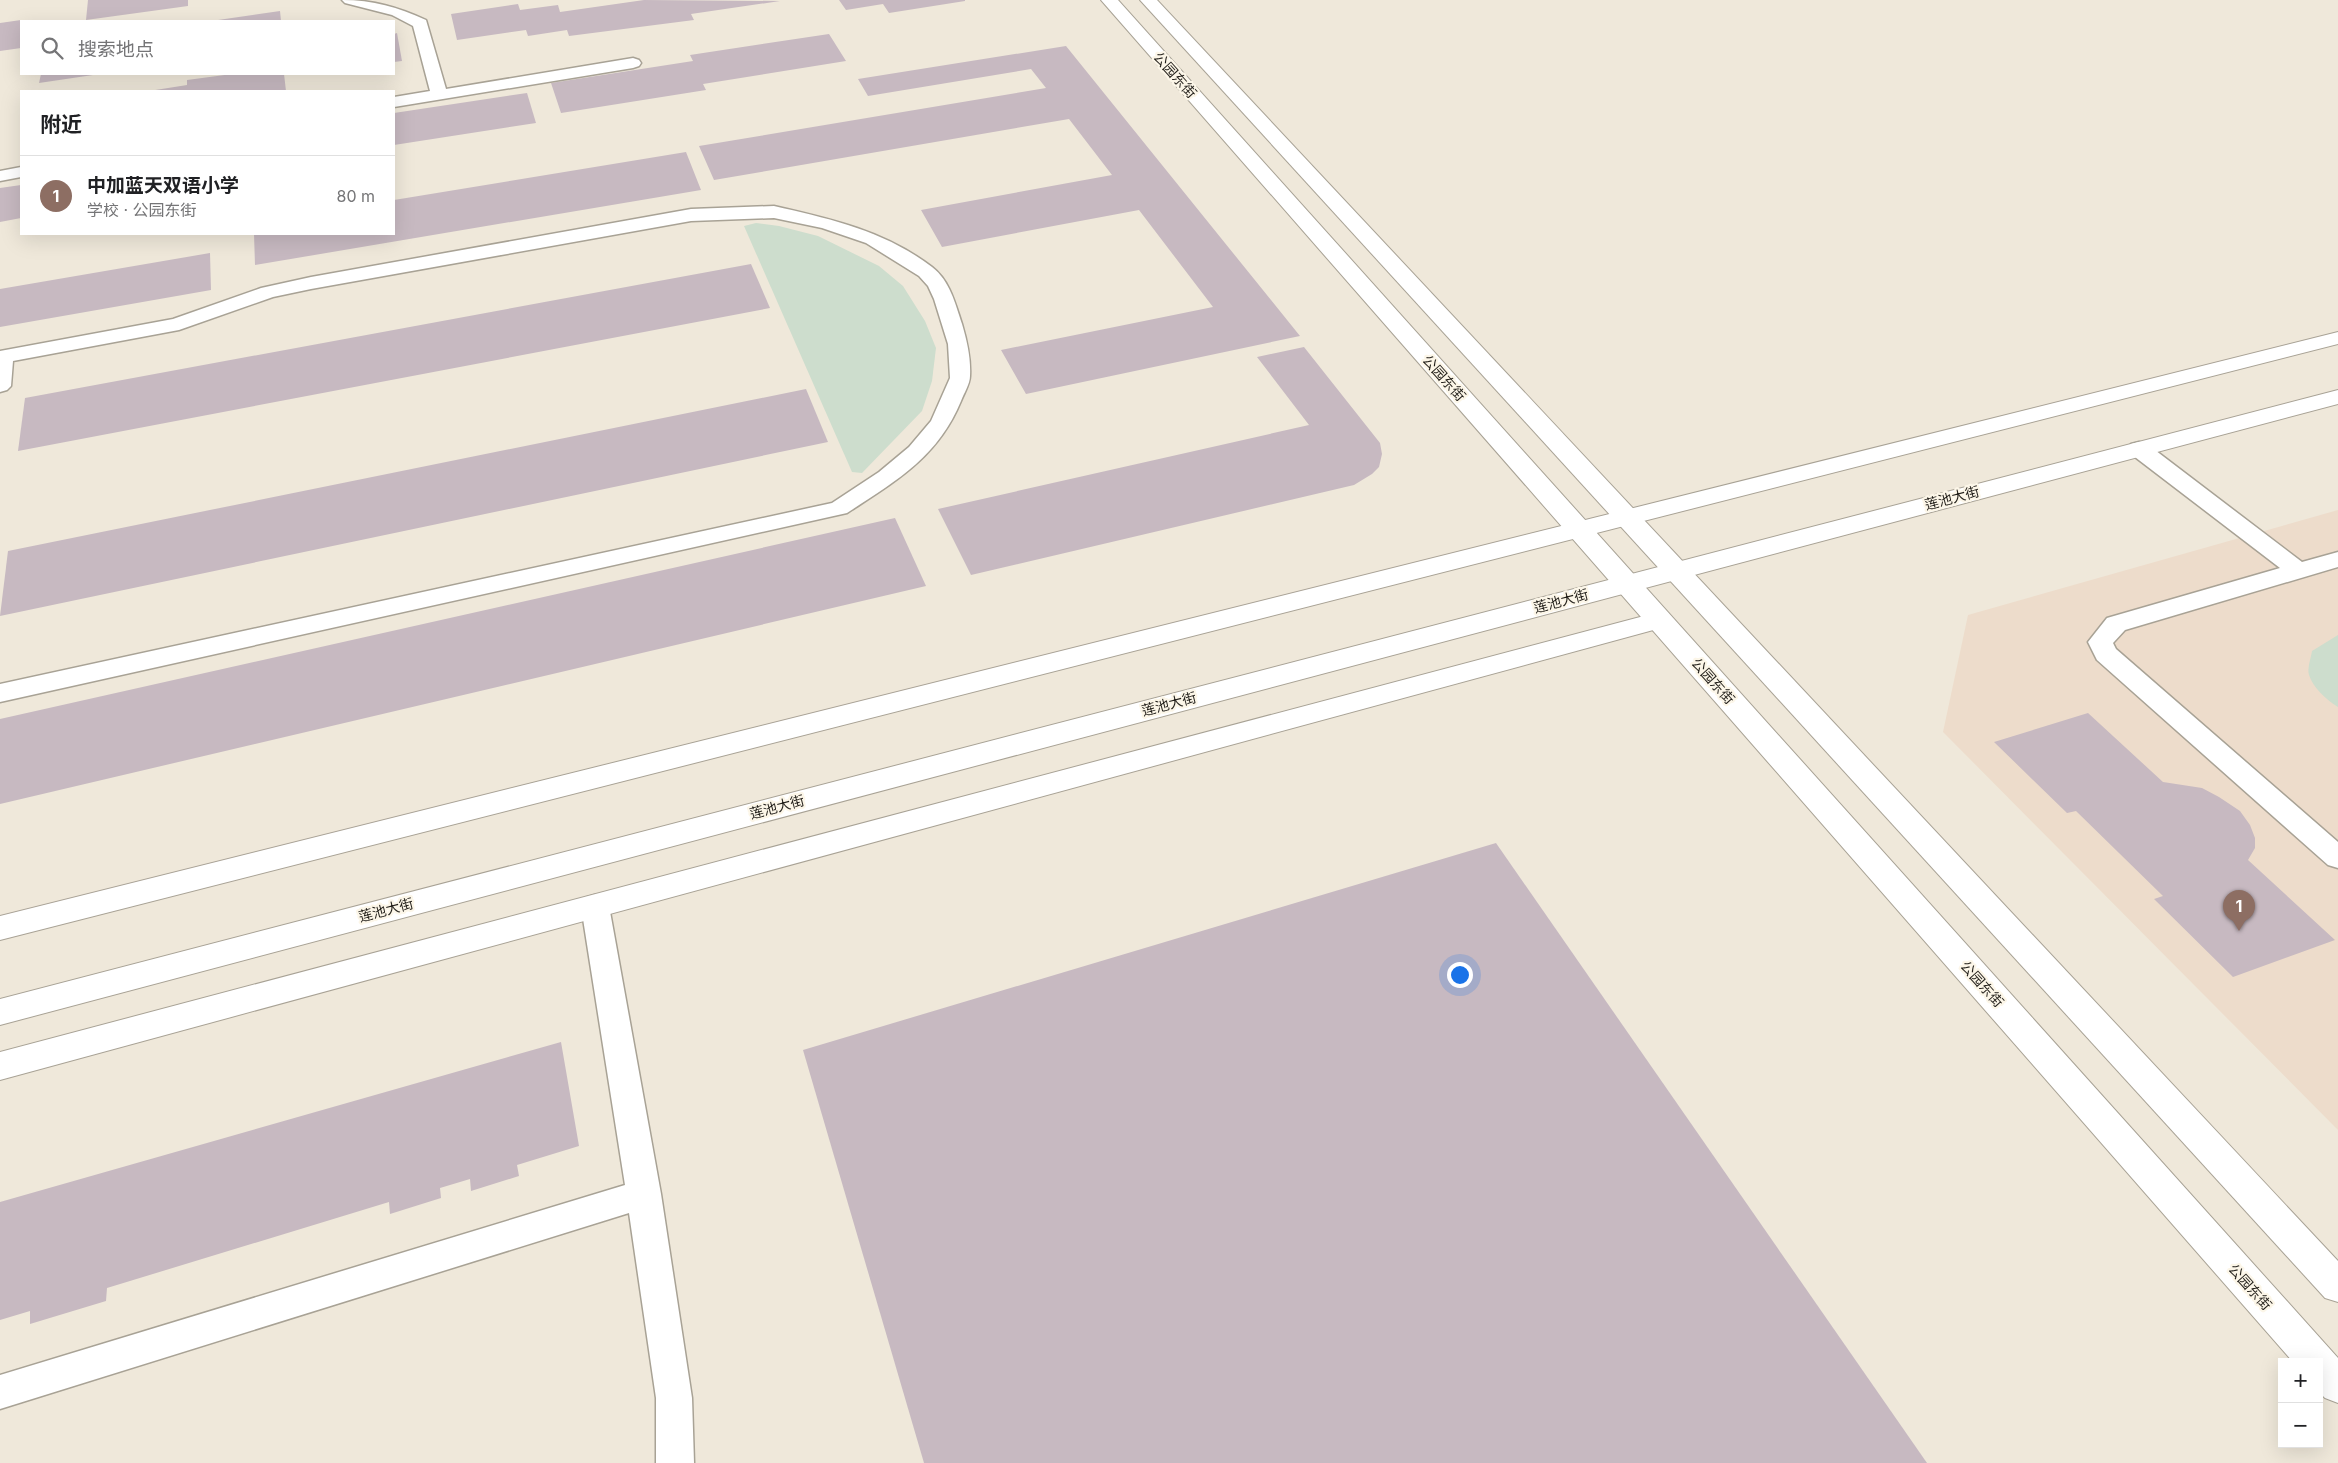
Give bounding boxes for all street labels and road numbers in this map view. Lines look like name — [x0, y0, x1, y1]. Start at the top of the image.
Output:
street label: 公园东街 — [1150, 48, 1200, 101]
street label: 公园东街 — [1419, 351, 1469, 404]
street label: 莲池大街 — [1923, 482, 1981, 513]
street label: 莲池大街 — [1532, 585, 1590, 616]
street label: 公园东街 — [1688, 654, 1738, 707]
street label: 莲池大街 — [1140, 688, 1198, 719]
street label: 莲池大街 — [748, 791, 806, 822]
street label: 莲池大街 — [357, 894, 415, 925]
street label: 公园东街 — [1957, 957, 2007, 1010]
street label: 公园东街 — [2225, 1260, 2275, 1313]

